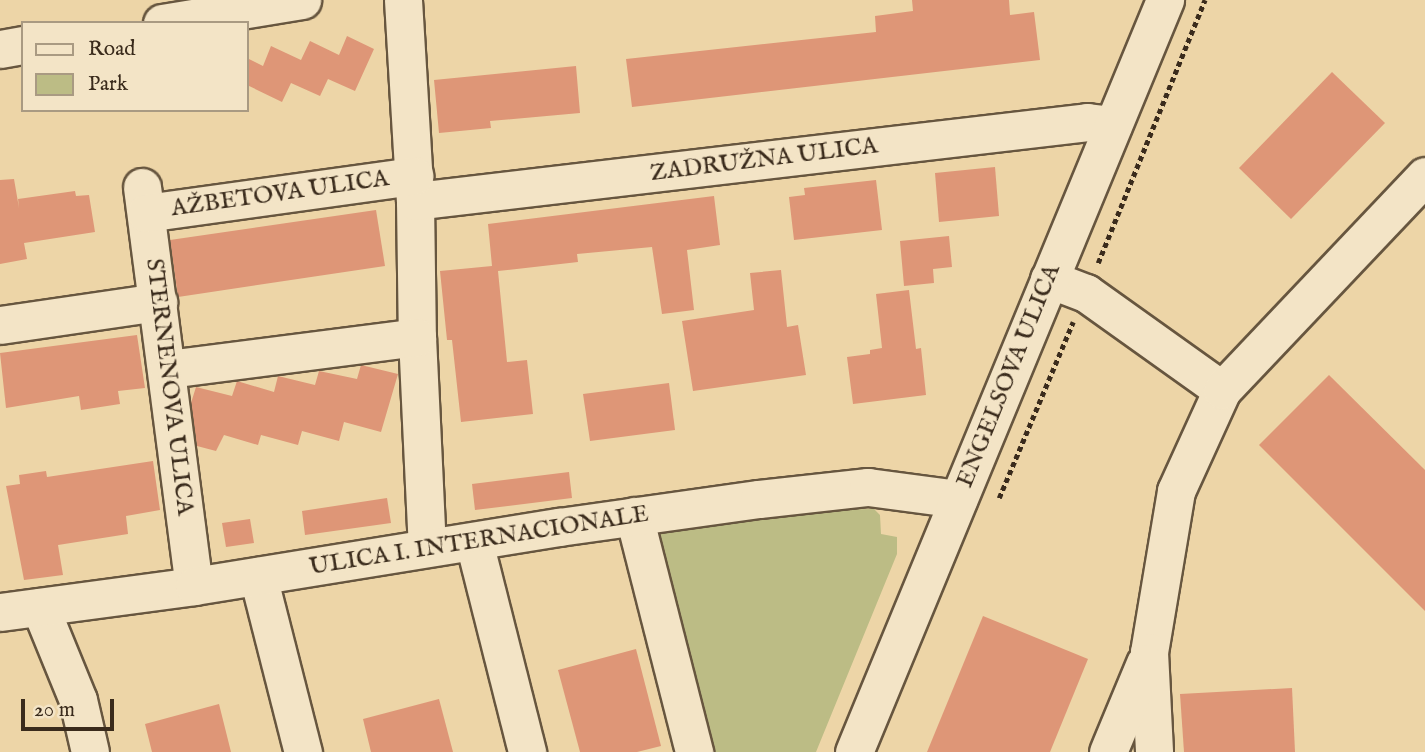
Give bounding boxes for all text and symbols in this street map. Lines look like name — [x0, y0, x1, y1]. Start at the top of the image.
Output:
legend — [21, 21, 248, 112]
text: Road — [88, 36, 135, 63]
text: Park — [88, 71, 128, 98]
street label: ZADRUŽNA ULICA — [649, 132, 879, 188]
street label: AŽBETOVA ULICA — [169, 164, 391, 224]
street label: STERNENOVA ULICA — [139, 257, 199, 517]
street label: ENGELSOVA ULICA — [951, 260, 1067, 492]
street label: ULICA I. INTERNACIONALE — [307, 500, 651, 582]
scale bar — [24, 686, 117, 730]
text: 20 m — [34, 697, 75, 724]

